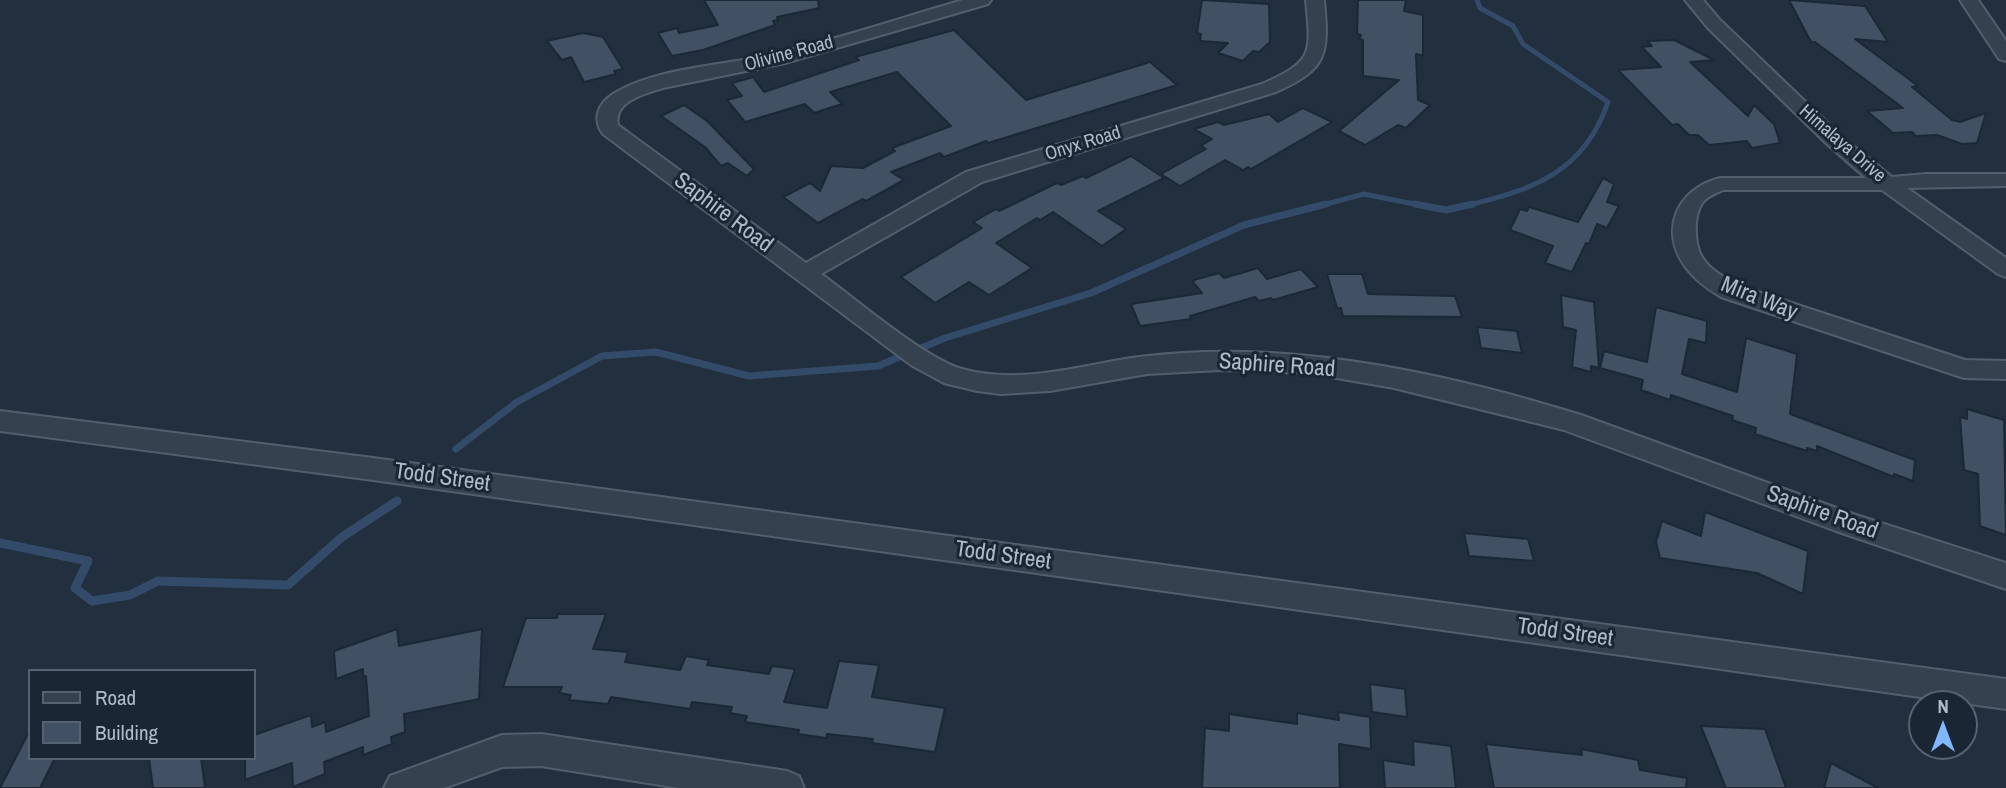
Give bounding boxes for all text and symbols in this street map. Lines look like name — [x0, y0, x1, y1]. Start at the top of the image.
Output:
street label: Olivine Road — [742, 31, 836, 77]
street label: Himalaya Drive — [1794, 100, 1890, 188]
street label: Onyx Road — [1042, 122, 1124, 166]
street label: Saphire Road — [668, 167, 778, 259]
street label: Mira Way — [1717, 271, 1801, 327]
street label: Saphire Road — [1218, 348, 1336, 384]
street label: Todd Street — [392, 458, 492, 498]
street label: Saphire Road — [1763, 480, 1881, 546]
street label: Todd Street — [953, 536, 1053, 576]
street label: Todd Street — [1515, 613, 1615, 653]
legend — [28, 669, 256, 760]
text: Road — [95, 683, 136, 712]
north arrow — [1908, 690, 1978, 760]
text: N — [1937, 693, 1949, 719]
text: Building — [95, 718, 158, 747]

